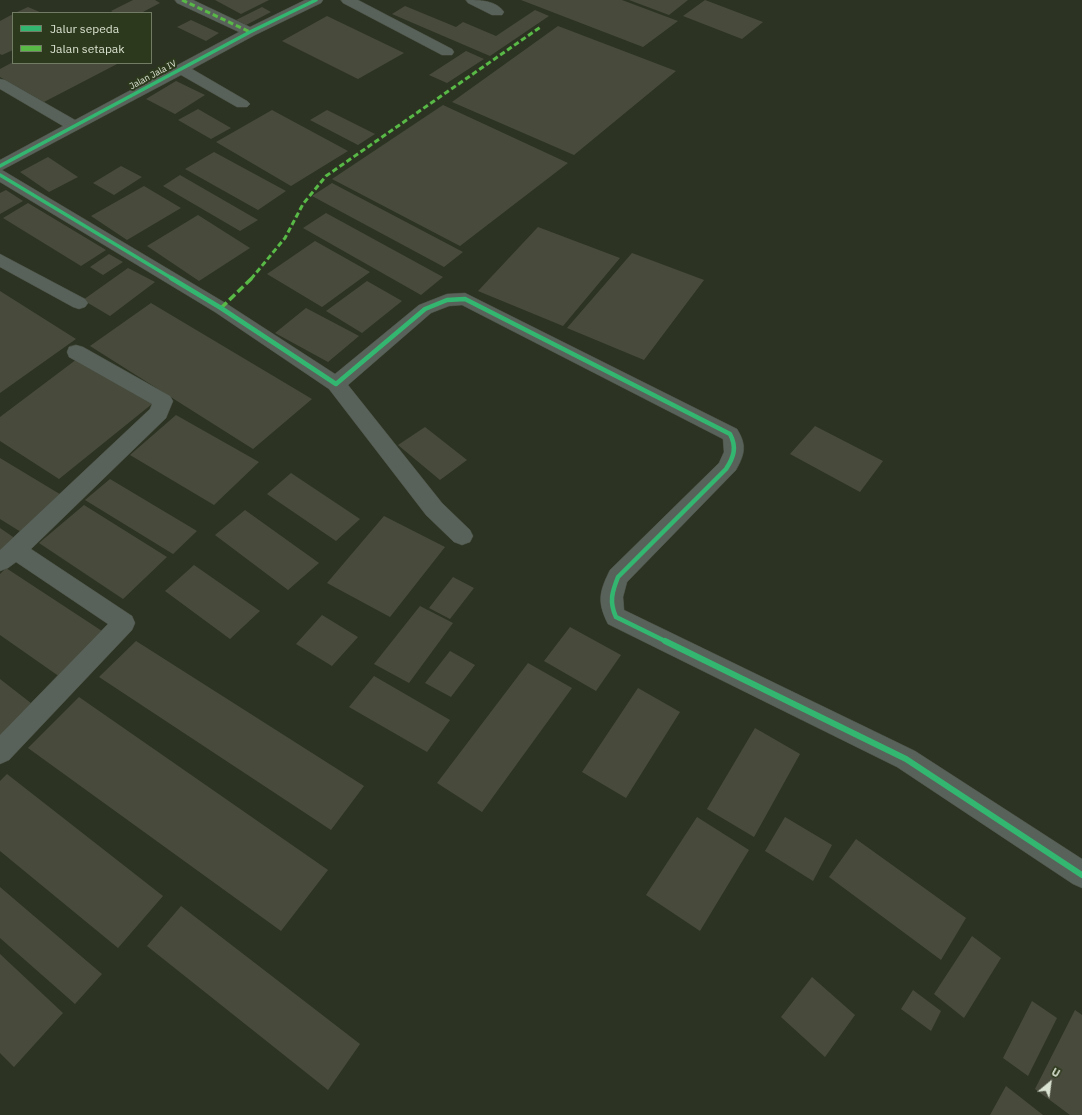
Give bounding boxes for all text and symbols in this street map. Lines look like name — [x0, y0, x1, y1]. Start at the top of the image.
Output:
legend — [12, 12, 152, 64]
text: Jalur sepeda — [50, 21, 119, 36]
text: Jalan setapak — [50, 41, 125, 56]
street label: Jalan Jala IV — [128, 58, 178, 92]
north arrow — [1030, 1063, 1070, 1103]
text: U — [1049, 1065, 1063, 1080]

